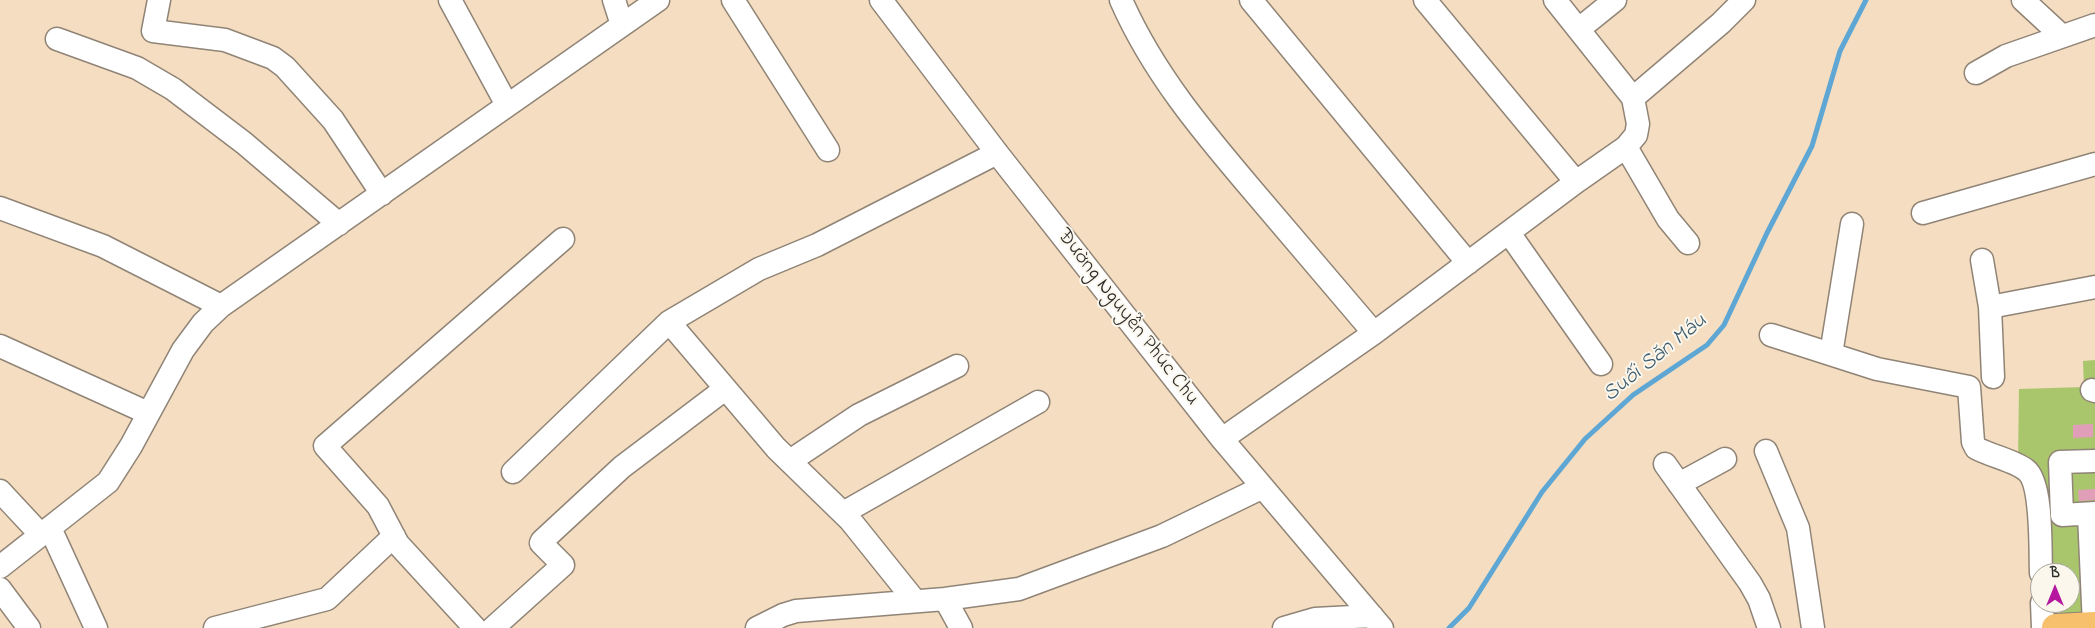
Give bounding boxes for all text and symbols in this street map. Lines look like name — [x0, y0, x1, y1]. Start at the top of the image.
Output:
street label: Đường Nguyễn Phúc Chu — [1050, 225, 1204, 411]
water label: Suối Săn Máu — [1599, 309, 1713, 409]
north arrow — [2030, 563, 2080, 613]
text: B — [2050, 563, 2060, 584]

